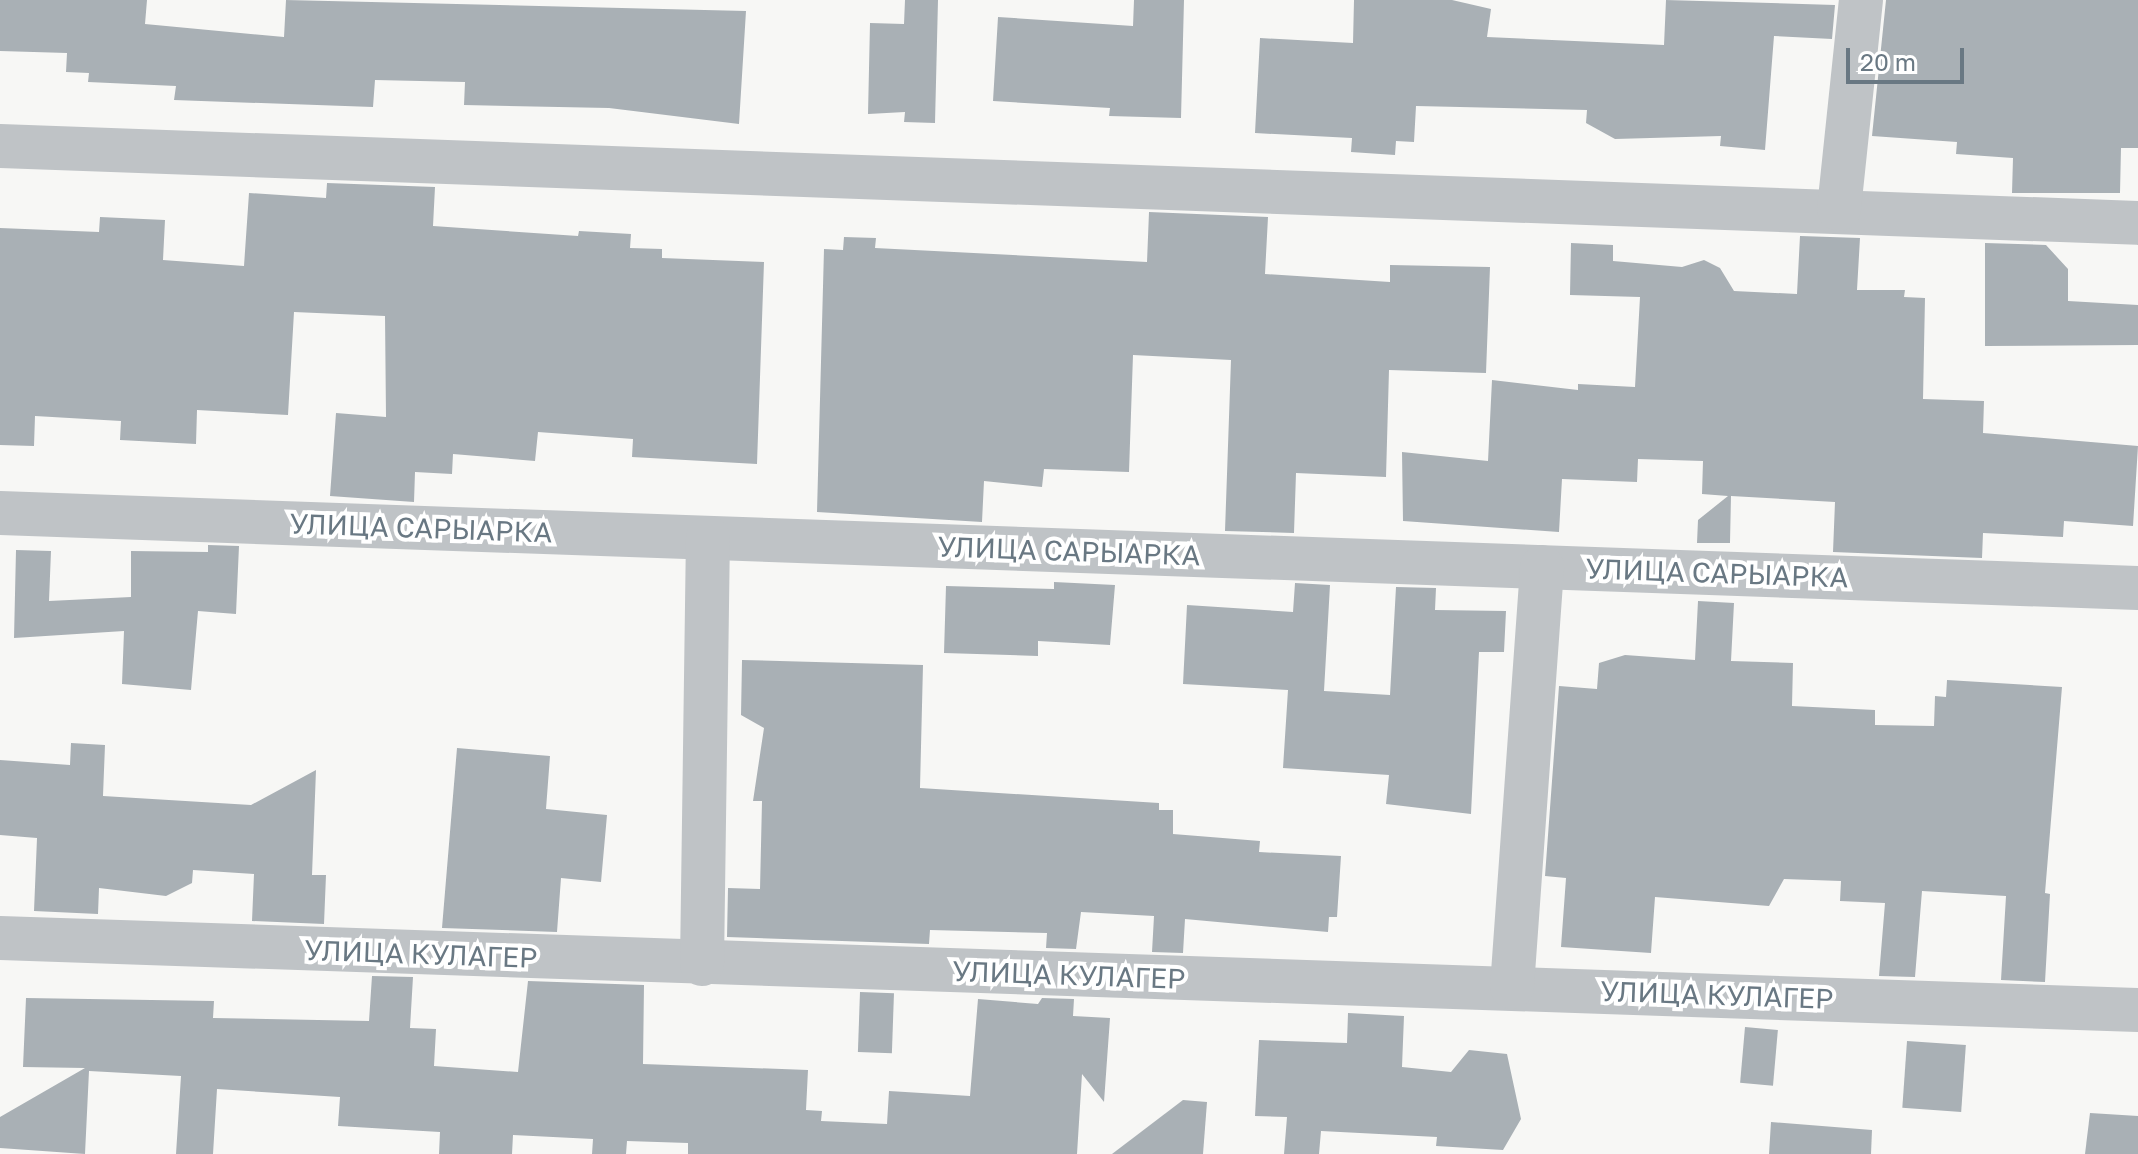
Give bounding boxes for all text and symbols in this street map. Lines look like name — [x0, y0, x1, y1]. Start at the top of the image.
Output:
scale bar — [1850, 32, 1968, 82]
text: 20 m — [1860, 47, 1916, 76]
street label: УЛИЦА САРЫАРКА — [289, 507, 553, 549]
street label: УЛИЦА САРЫАРКА — [937, 530, 1201, 572]
street label: УЛИЦА САРЫАРКА — [1585, 552, 1849, 594]
street label: УЛИЦА КУЛАГЕР — [304, 933, 538, 975]
street label: УЛИЦА КУЛАГЕР — [952, 954, 1186, 996]
street label: УЛИЦА КУЛАГЕР — [1600, 974, 1834, 1016]

